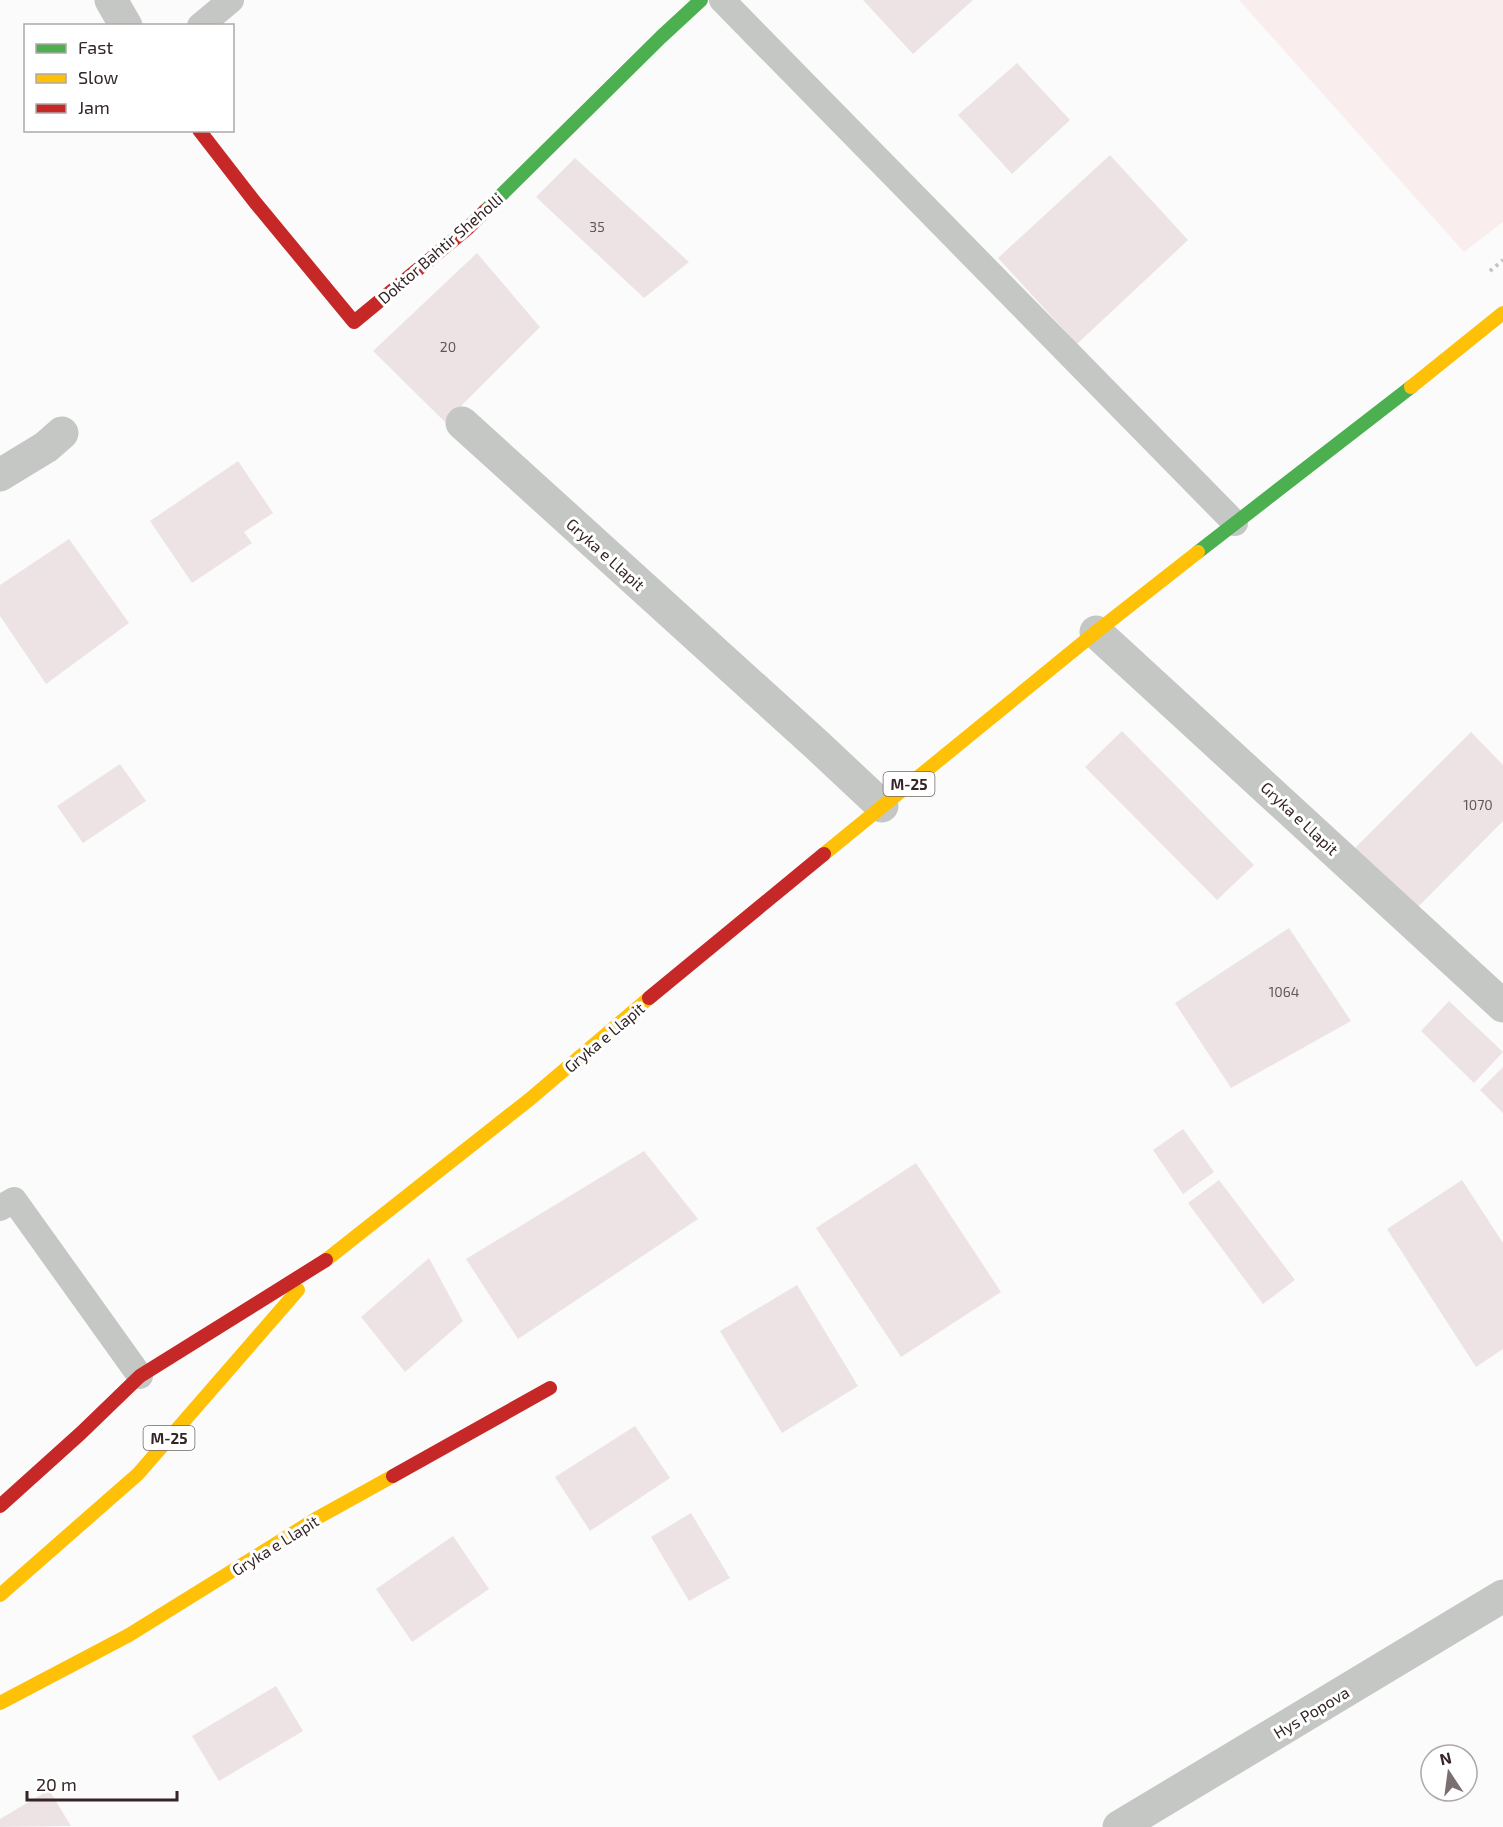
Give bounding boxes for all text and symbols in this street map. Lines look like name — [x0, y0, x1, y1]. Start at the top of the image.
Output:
legend — [24, 24, 234, 132]
text: Fast — [78, 36, 113, 58]
text: Slow — [78, 66, 119, 88]
text: Jam — [78, 96, 110, 118]
street label: Doktor Bahtir Sheholli — [374, 189, 506, 307]
house number: 35 — [589, 218, 605, 235]
house number: 20 — [440, 338, 456, 355]
street label: Gryka e Llapit — [563, 514, 649, 594]
road number: M-25 — [884, 772, 934, 796]
street label: Gryka e Llapit — [1257, 777, 1343, 859]
house number: 1070 — [1463, 796, 1493, 813]
house number: 1064 — [1269, 983, 1299, 1000]
street label: Gryka e Llapit — [560, 998, 648, 1076]
road number: M-25 — [144, 1426, 195, 1450]
street label: Gryka e Llapit — [228, 1511, 322, 1579]
street label: Hys Popova — [1270, 1682, 1352, 1742]
north arrow — [1419, 1743, 1479, 1803]
text: N — [1438, 1747, 1453, 1768]
scale bar — [27, 1764, 177, 1802]
text: 20 m — [36, 1773, 77, 1795]

